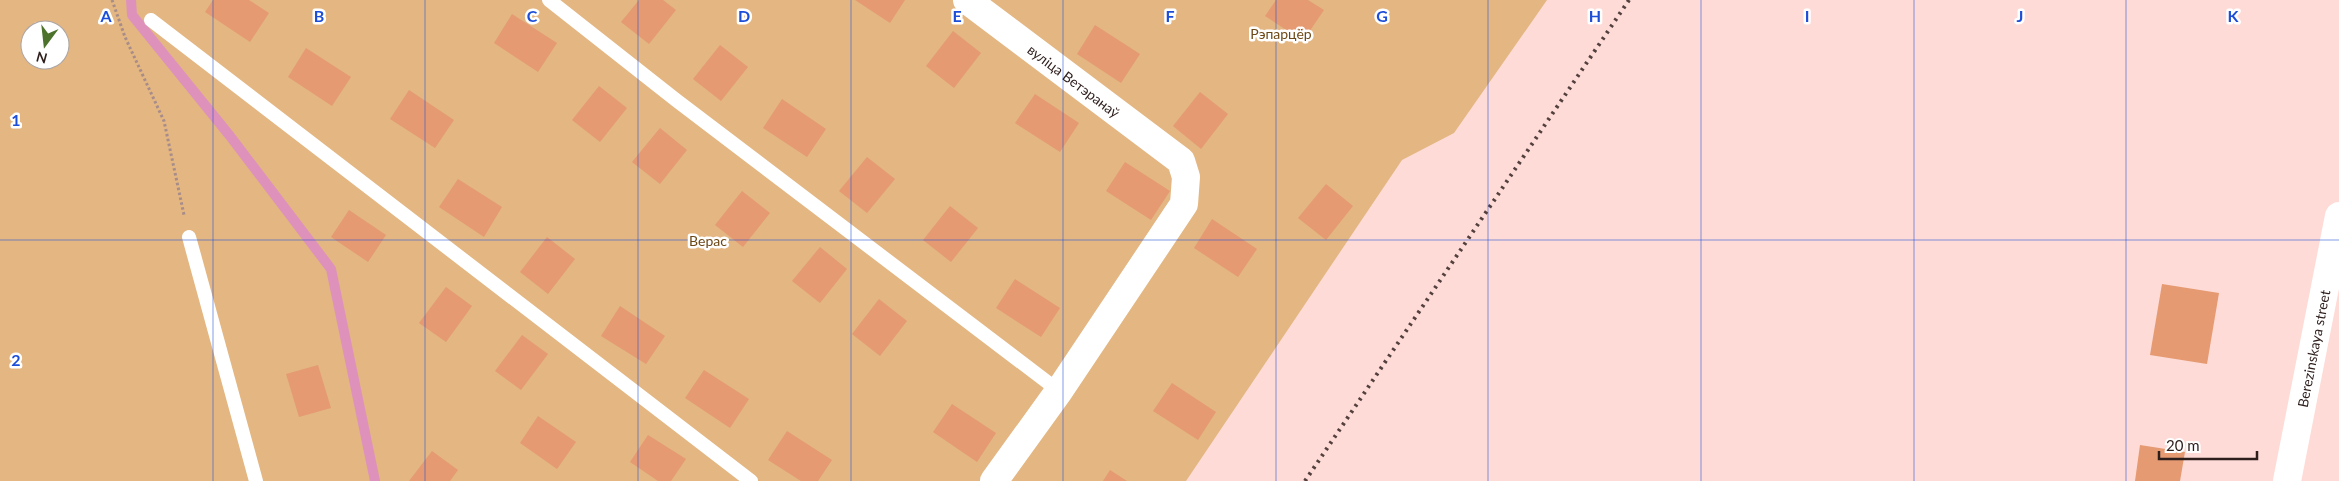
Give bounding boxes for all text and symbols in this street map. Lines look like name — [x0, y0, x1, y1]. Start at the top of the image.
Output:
text: A — [99, 6, 112, 25]
text: B — [314, 6, 324, 25]
text: C — [527, 6, 538, 25]
text: D — [738, 6, 750, 25]
text: E — [952, 6, 962, 25]
text: F — [1165, 6, 1175, 25]
text: G — [1376, 6, 1388, 25]
text: H — [1589, 6, 1601, 25]
text: I — [1805, 6, 1809, 25]
text: J — [2017, 6, 2023, 25]
text: K — [2228, 6, 2240, 25]
north arrow — [20, 20, 70, 70]
park label: Рэпарцёр — [1250, 25, 1312, 42]
street label: вуліца Ветэранаў — [1025, 40, 1124, 121]
text: N — [34, 48, 49, 68]
text: 1 — [11, 110, 21, 129]
park label: Верас — [689, 232, 727, 249]
street label: Berezinskaya street — [2293, 288, 2333, 409]
text: 2 — [11, 350, 21, 369]
scale bar — [2159, 428, 2256, 460]
text: 20 m — [2166, 436, 2200, 454]

